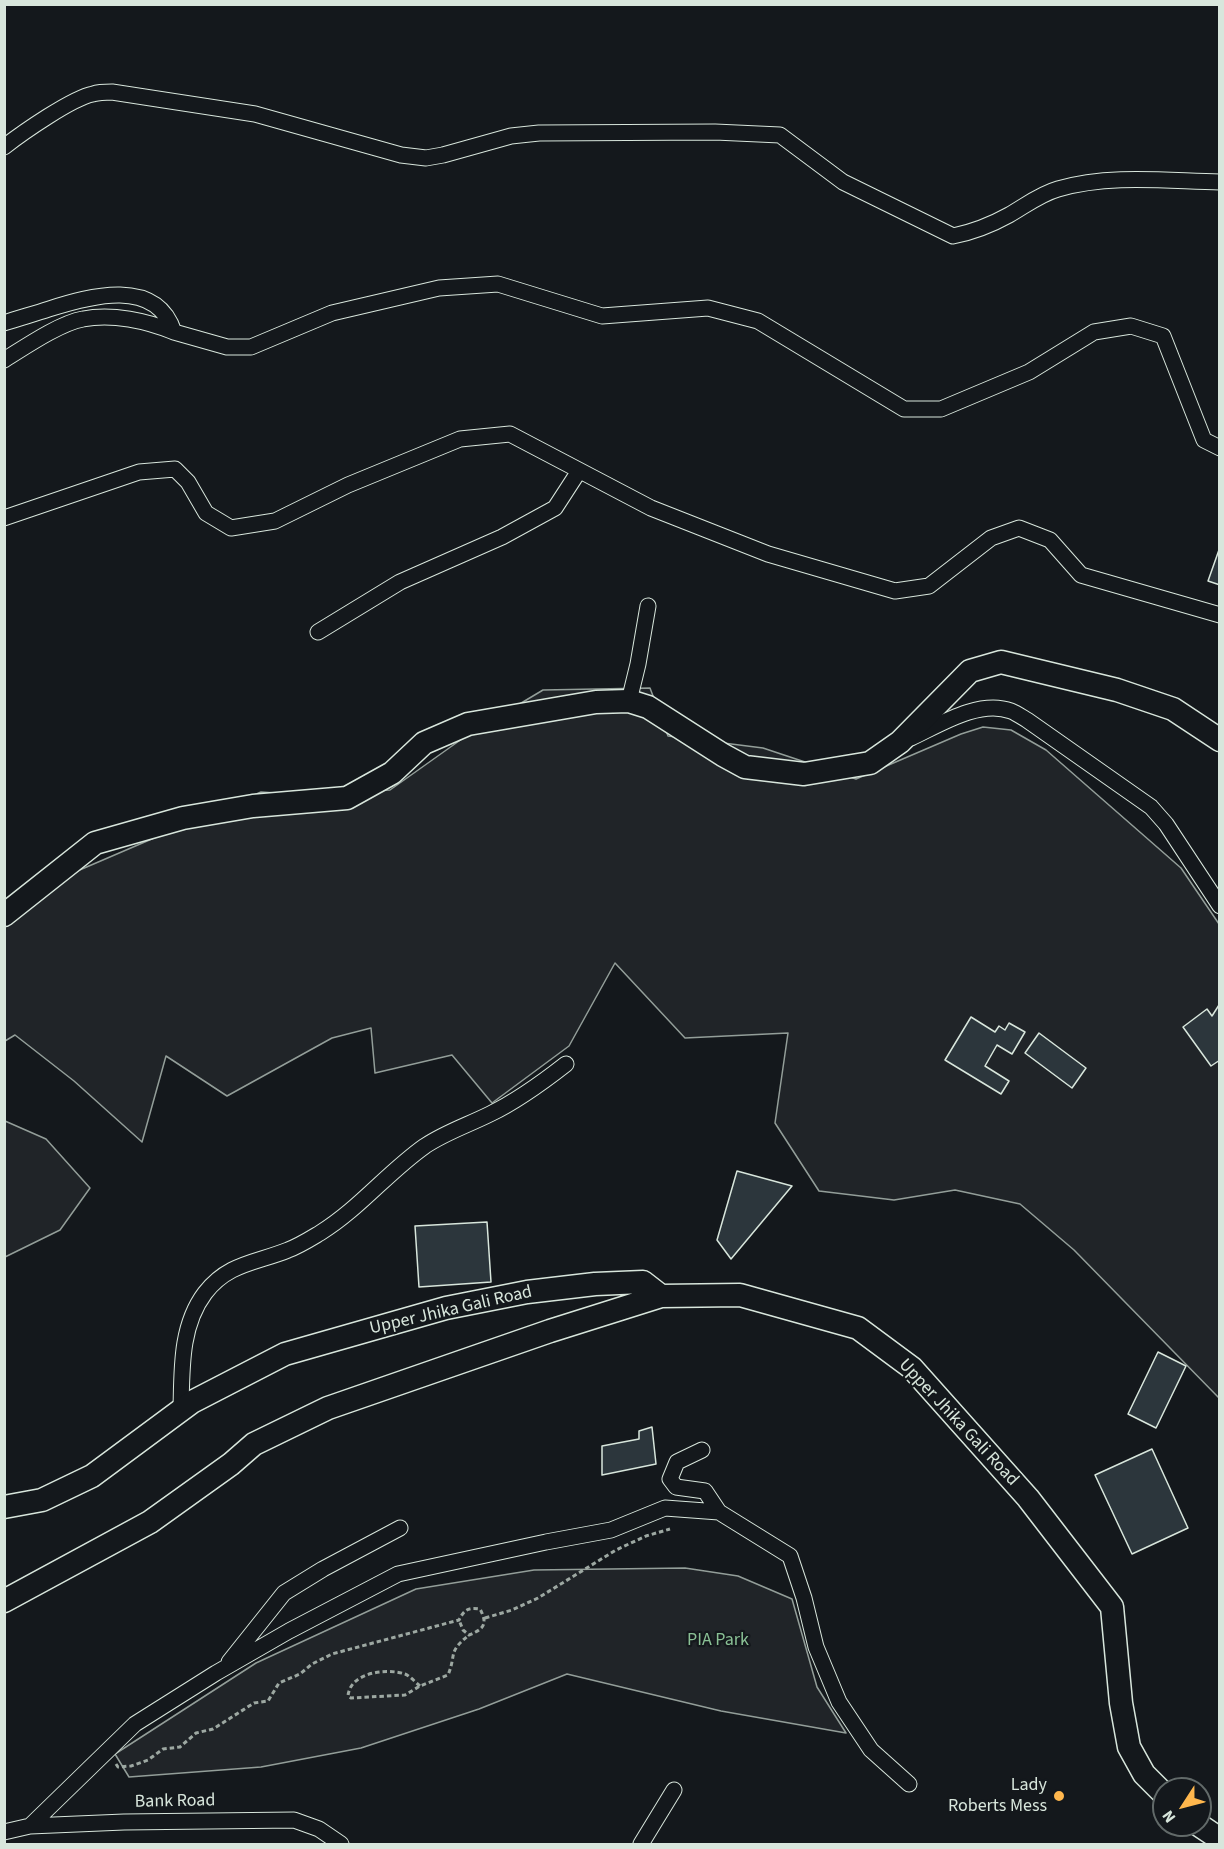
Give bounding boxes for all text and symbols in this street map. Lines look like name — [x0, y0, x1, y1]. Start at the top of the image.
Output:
street label: Upper Jhika Gali Road — [368, 1282, 534, 1340]
street label: Upper Jhika Gali Road — [893, 1355, 1023, 1491]
park label: PIA Park — [687, 1630, 749, 1652]
place label: Lady Roberts Mess — [948, 1775, 1047, 1818]
north arrow — [1152, 1777, 1212, 1837]
marker: Lady Roberts Mess — [1052, 1789, 1066, 1803]
street label: Bank Road — [134, 1790, 216, 1814]
text: N — [1157, 1806, 1181, 1827]

